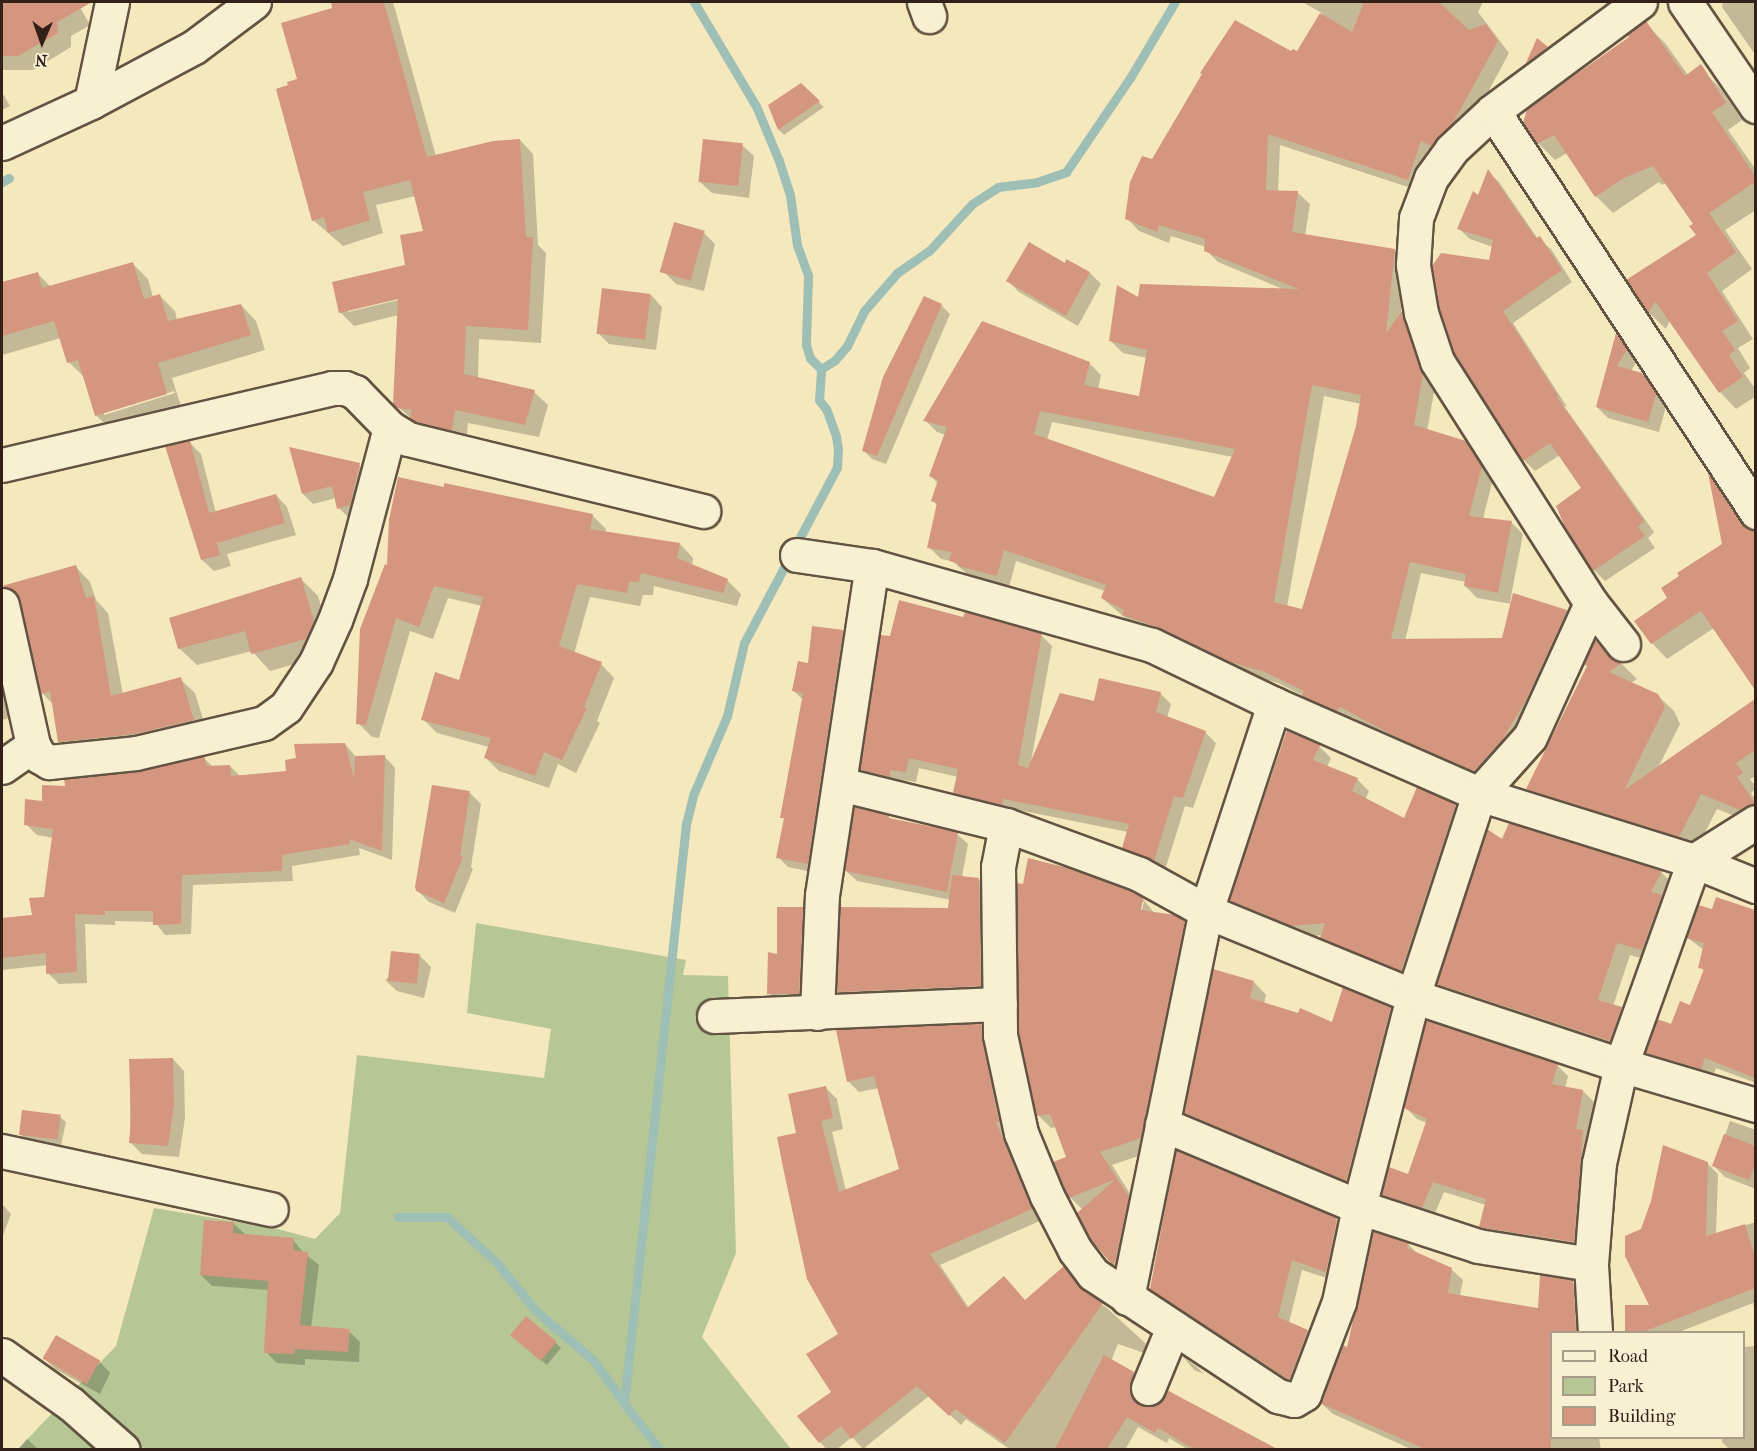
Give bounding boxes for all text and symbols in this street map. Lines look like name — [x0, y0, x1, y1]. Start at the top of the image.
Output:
north arrow — [12, 12, 72, 72]
text: N — [35, 51, 48, 70]
legend — [1550, 1331, 1745, 1439]
text: Road — [1608, 1346, 1648, 1367]
text: Park — [1608, 1376, 1644, 1397]
text: Building — [1608, 1406, 1675, 1427]

